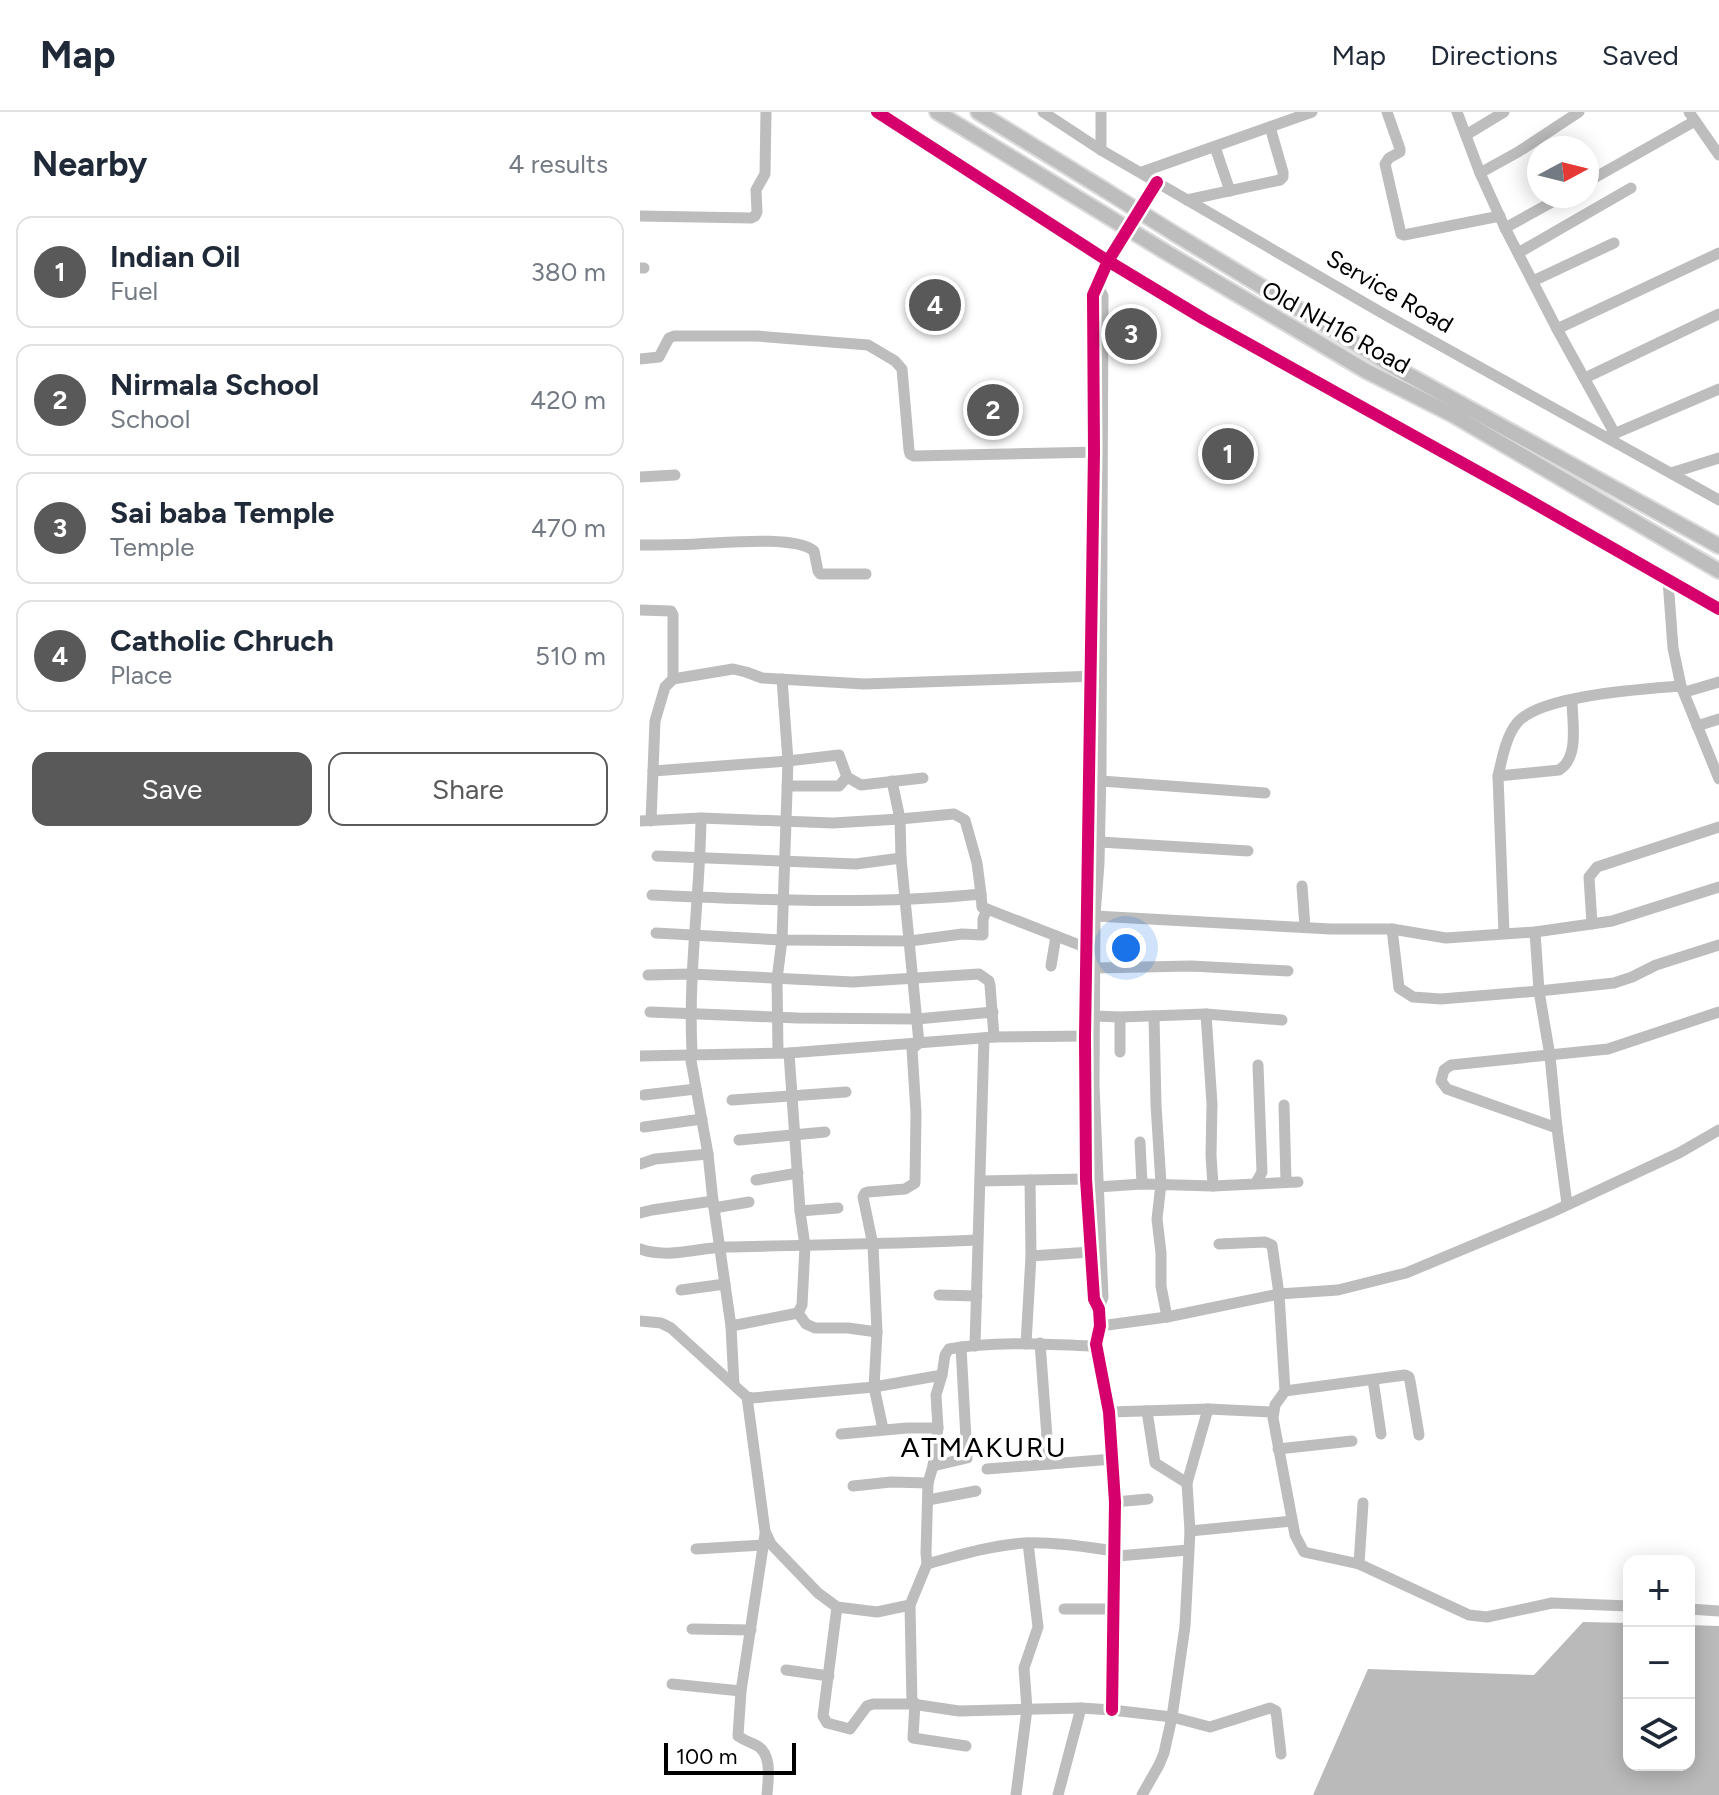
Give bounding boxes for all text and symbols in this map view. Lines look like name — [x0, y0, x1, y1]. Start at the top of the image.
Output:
text: Map — [40, 32, 116, 78]
text: Map — [1332, 38, 1386, 72]
text: Directions — [1430, 38, 1558, 72]
text: Saved — [1602, 38, 1679, 72]
north arrow — [1527, 136, 1599, 208]
text: Nearby — [32, 144, 147, 185]
text: 4 results — [508, 148, 608, 180]
text: Indian Oil — [110, 238, 240, 275]
street label: Service Road — [1322, 243, 1458, 339]
text: 1 — [55, 256, 65, 288]
text: 380 m — [531, 256, 606, 288]
street label: Old NH16 Road — [1257, 274, 1415, 380]
text: Fuel — [110, 275, 158, 307]
pin: 4 — [909, 275, 961, 335]
pin: 3 — [1105, 304, 1157, 364]
text: Nirmala School — [110, 366, 319, 403]
pin: 2 — [967, 380, 1019, 440]
text: 2 — [52, 384, 68, 416]
text: 420 m — [530, 384, 606, 416]
text: School — [110, 403, 190, 435]
pin: 1 — [1202, 424, 1254, 484]
text: Sai baba Temple — [110, 494, 334, 531]
text: 3 — [53, 512, 67, 544]
text: 470 m — [531, 512, 606, 544]
text: Temple — [110, 531, 194, 563]
text: Catholic Chruch — [110, 622, 334, 659]
text: 4 — [52, 640, 68, 672]
text: 510 m — [535, 640, 606, 672]
text: Place — [110, 659, 172, 691]
button: Save — [32, 752, 312, 826]
button: Share — [328, 752, 608, 826]
your location — [1106, 928, 1146, 968]
district label: ATMAKURU — [901, 1430, 1067, 1464]
map controls — [1623, 1555, 1695, 1771]
button: + — [1623, 1555, 1695, 1627]
button: − — [1623, 1627, 1695, 1699]
button: layers — [1623, 1699, 1695, 1771]
scale bar — [664, 1739, 796, 1775]
text: 100 m — [676, 1743, 737, 1770]

